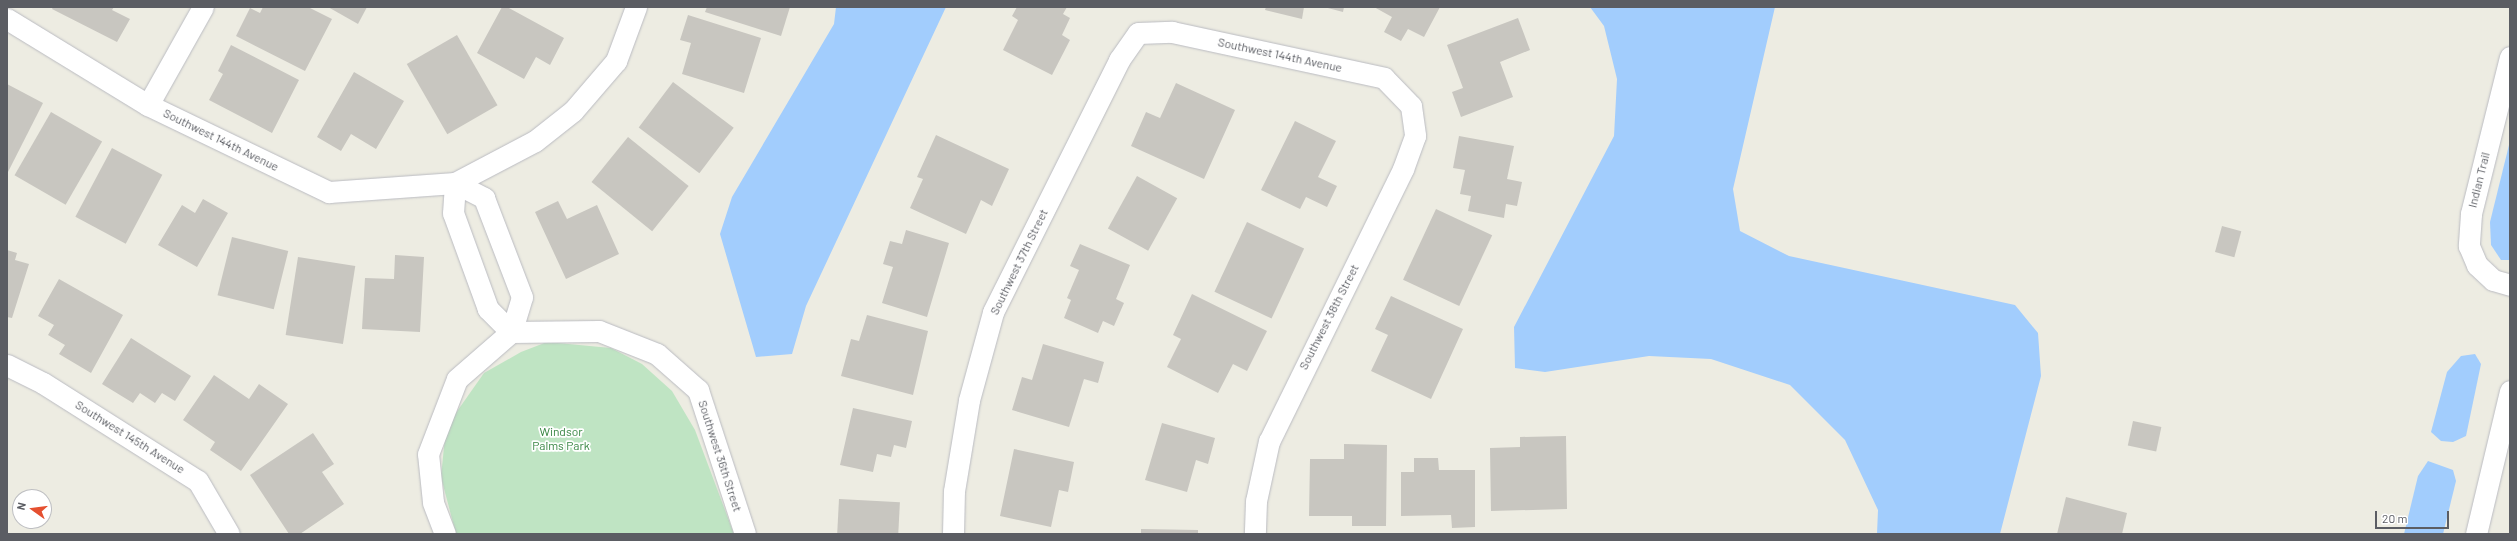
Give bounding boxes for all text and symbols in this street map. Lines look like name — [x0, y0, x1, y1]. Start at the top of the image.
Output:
street label: Southwest 144th Avenue — [1217, 35, 1343, 75]
street label: Southwest 144th Avenue — [161, 106, 281, 174]
street label: Indian Trail — [2465, 151, 2493, 209]
street label: Southwest 37th Street — [987, 207, 1051, 317]
street label: Southwest 38th Street — [1296, 262, 1362, 372]
street label: Southwest 145th Avenue — [73, 397, 187, 477]
street label: Southwest 36th Street — [695, 398, 745, 514]
park label: Windsor Palms Park — [532, 425, 590, 453]
north arrow — [12, 489, 52, 529]
text: N — [14, 501, 28, 511]
scale bar — [2377, 503, 2451, 529]
text: 20 m — [2382, 511, 2408, 525]

